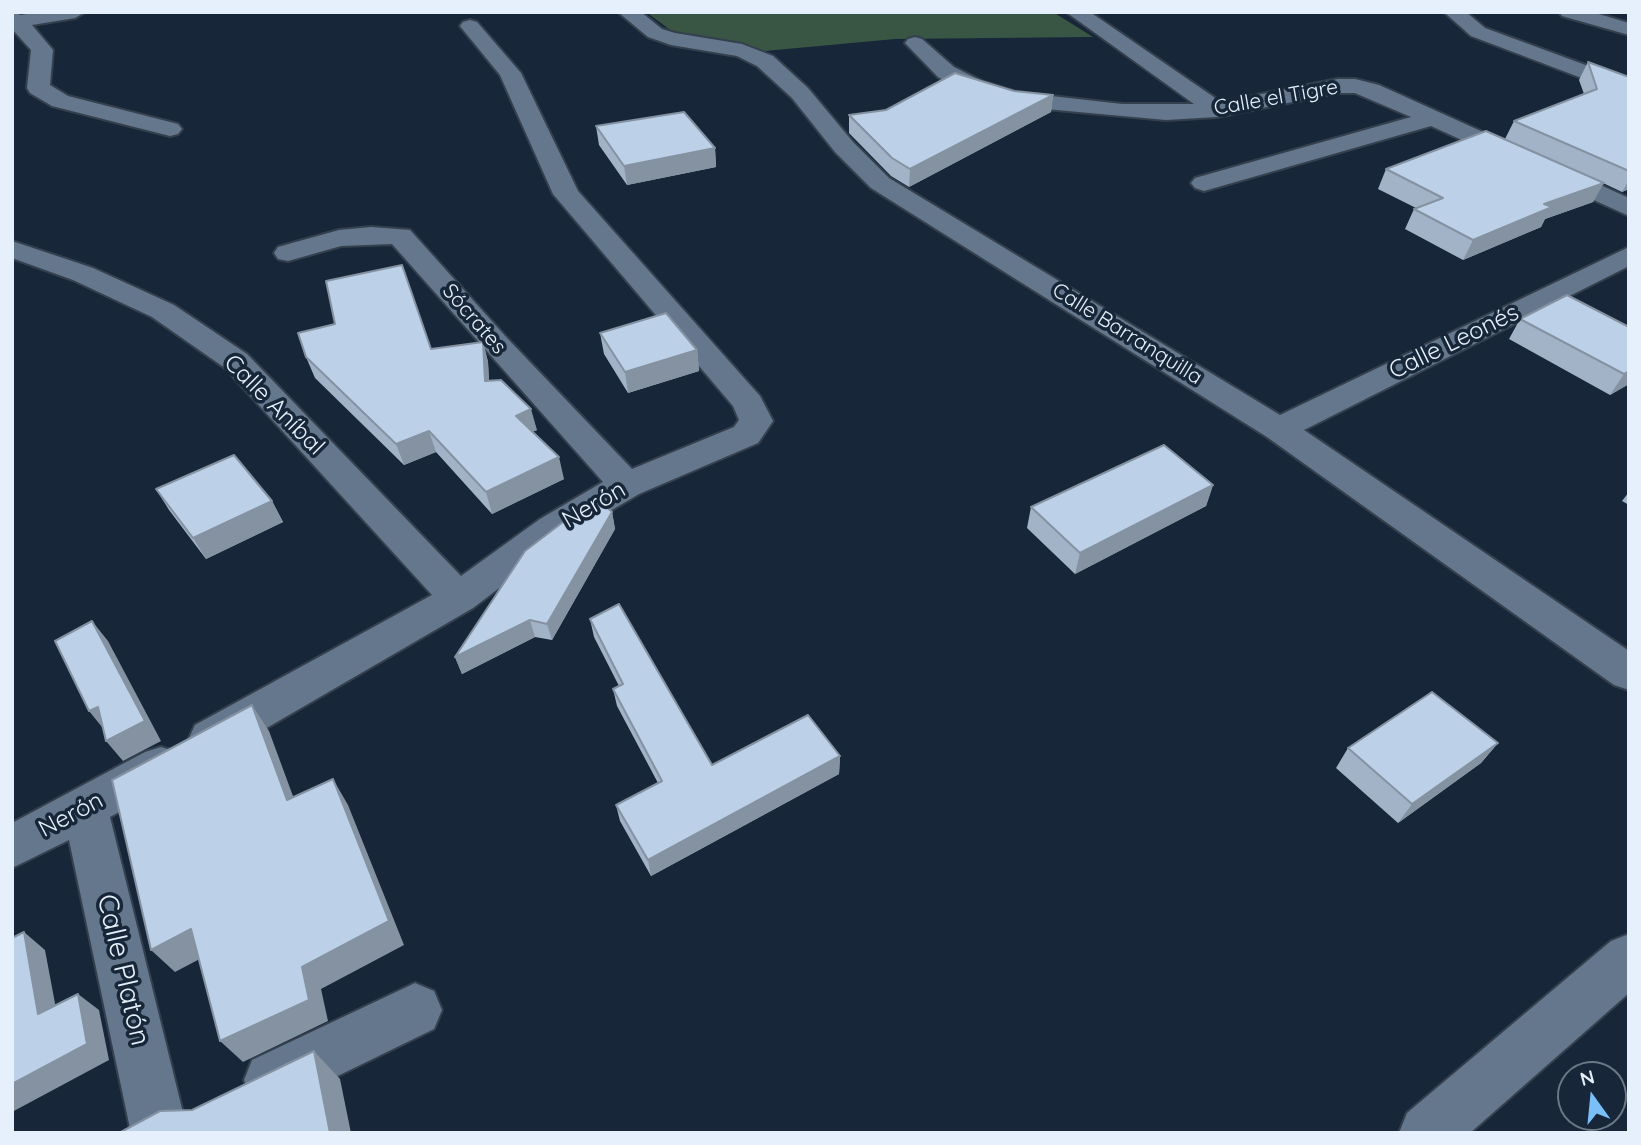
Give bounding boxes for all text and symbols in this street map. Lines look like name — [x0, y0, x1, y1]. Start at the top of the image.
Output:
street label: Calle el Tigre — [1212, 75, 1340, 121]
street label: Calle Barranquilla — [1047, 278, 1207, 390]
street label: Sócrates — [437, 279, 511, 359]
street label: Calle Leonés — [1384, 298, 1524, 386]
street label: Calle Aníbal — [218, 349, 330, 461]
street label: Nerón — [557, 475, 631, 535]
street label: Nerón — [34, 786, 108, 844]
street label: Calle Platón — [89, 891, 157, 1049]
north arrow — [1557, 1061, 1627, 1131]
text: N — [1577, 1064, 1597, 1091]

